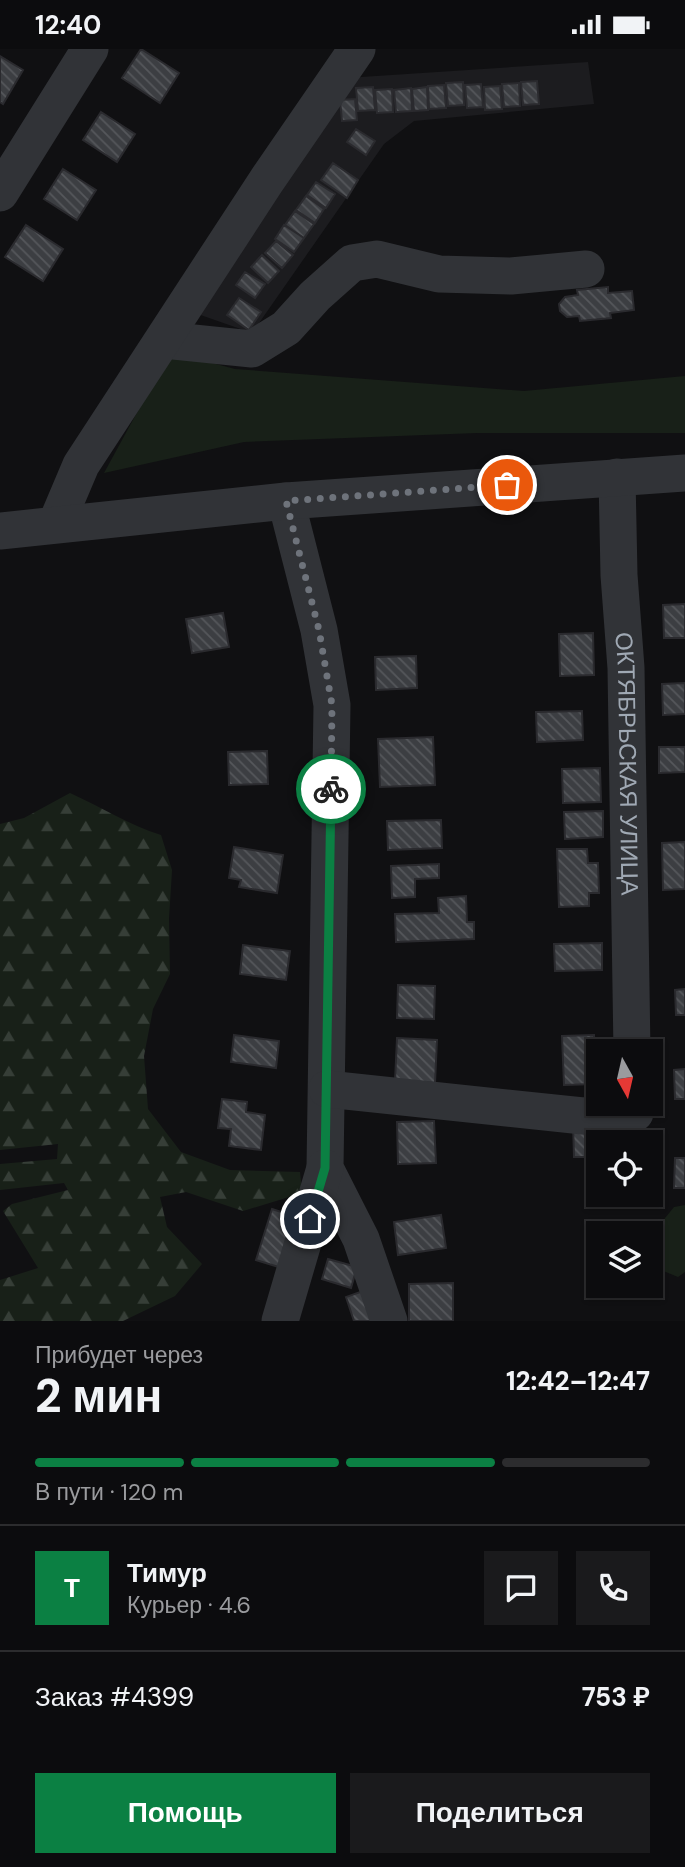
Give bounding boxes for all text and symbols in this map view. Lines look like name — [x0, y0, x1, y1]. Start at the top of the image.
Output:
text: 12:40 — [35, 8, 101, 42]
pin — [477, 455, 537, 515]
icon: bag — [488, 466, 526, 504]
street label: ОКТЯБРЬСКАЯ УЛИЦА — [608, 631, 646, 896]
courier — [296, 754, 366, 824]
icon: bike — [312, 770, 350, 808]
north arrow — [586, 1039, 663, 1117]
map controls — [586, 1039, 663, 1298]
button: locate — [586, 1130, 663, 1207]
pin — [280, 1189, 340, 1249]
icon: home — [291, 1200, 329, 1238]
button: layers — [586, 1221, 663, 1298]
text: Прибудет через — [35, 1340, 203, 1370]
text: 12:42–12:47 — [506, 1364, 650, 1398]
text: 2 мин — [35, 1366, 162, 1426]
text: В пути · 120 m — [35, 1477, 183, 1507]
button: chat — [484, 1551, 558, 1625]
button: phone — [576, 1551, 650, 1625]
text: Тимур — [127, 1556, 207, 1590]
text: Т — [64, 1571, 80, 1605]
text: Курьер · 4.6 — [127, 1590, 251, 1620]
text: Заказ #4399 — [35, 1680, 194, 1714]
text: 753 ₽ — [582, 1680, 650, 1714]
button: Помощь — [35, 1773, 336, 1853]
button: Поделиться — [350, 1773, 650, 1853]

